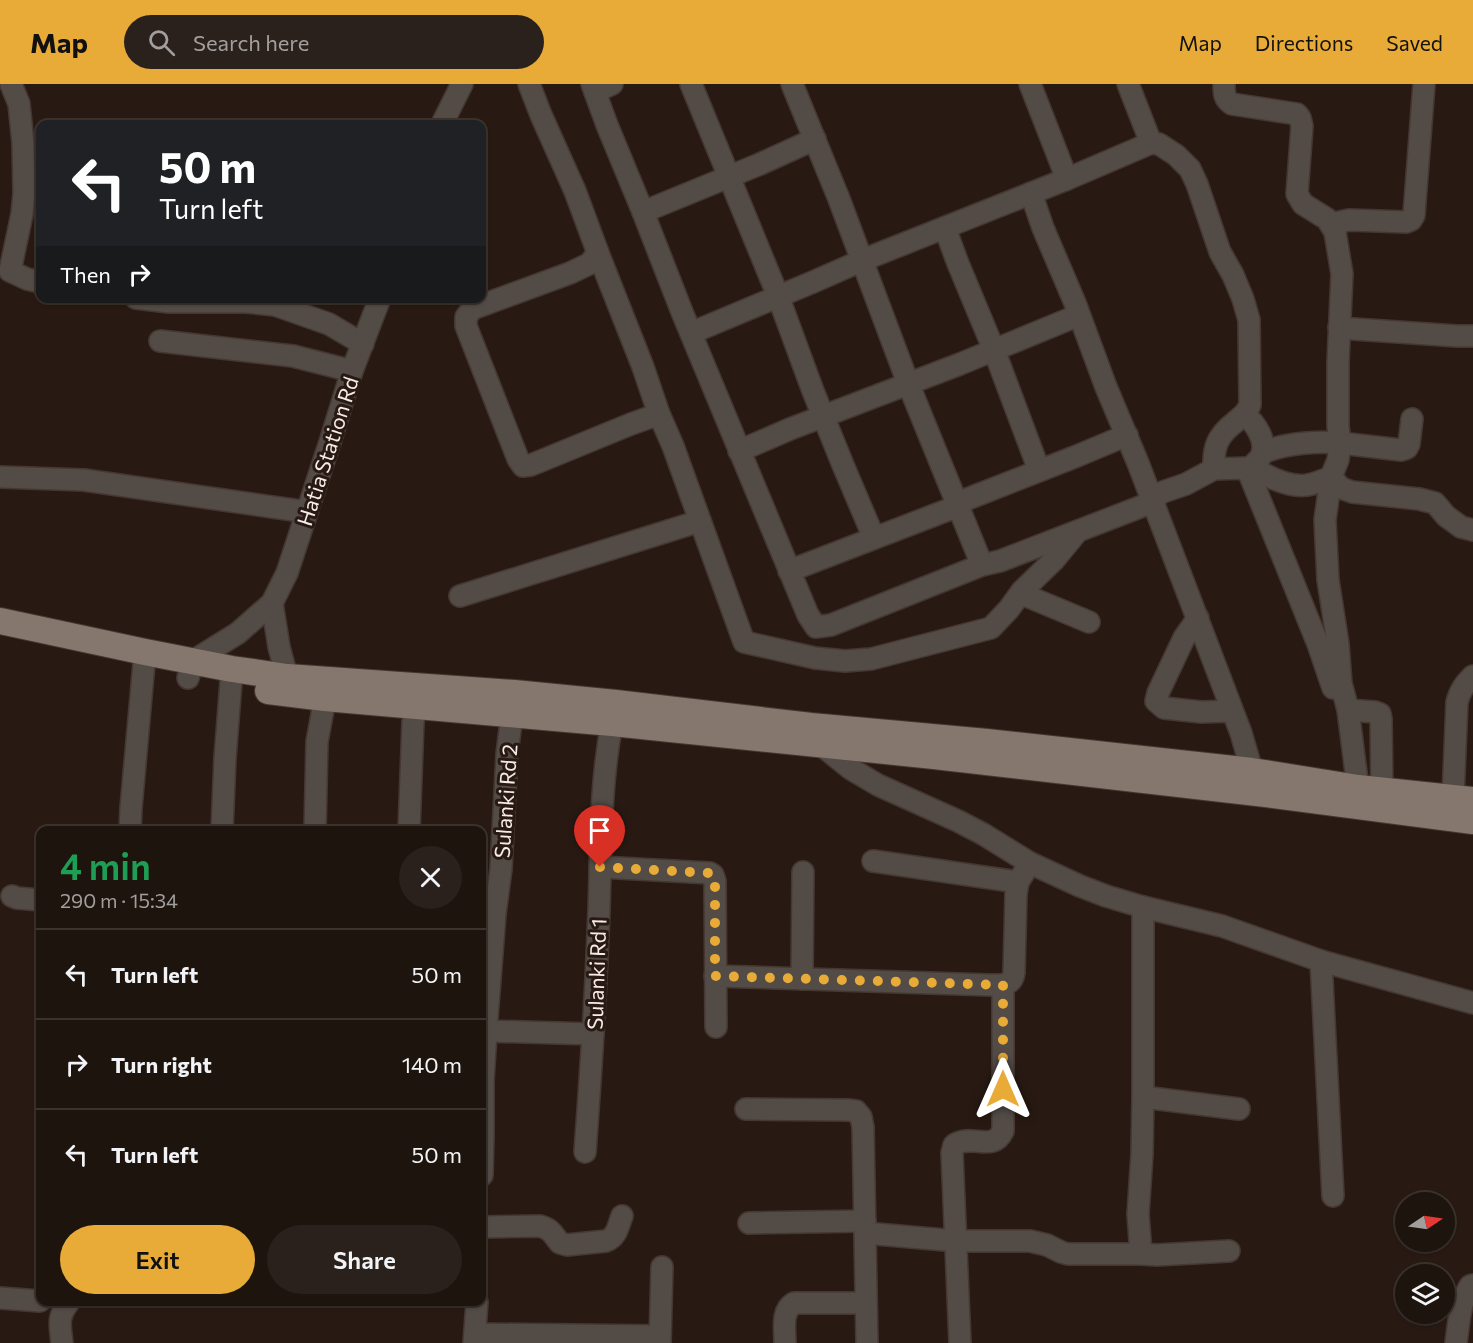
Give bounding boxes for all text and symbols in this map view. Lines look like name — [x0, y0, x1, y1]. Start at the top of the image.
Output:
search box — [124, 15, 544, 69]
text: Map — [30, 25, 88, 59]
icon: search — [145, 26, 178, 59]
text: Search here — [193, 29, 309, 56]
text: Map — [1179, 30, 1222, 55]
text: Directions — [1255, 30, 1353, 55]
text: Saved — [1386, 30, 1443, 55]
text: 50 m — [159, 140, 256, 192]
icon: left — [60, 144, 138, 222]
text: Turn left — [159, 192, 263, 225]
icon: right — [123, 258, 156, 291]
text: Then — [60, 261, 111, 288]
street label: Hatia Station Rd — [291, 373, 363, 529]
street label: Sulanki Rd 2 — [489, 743, 521, 859]
pin — [574, 805, 625, 867]
icon: arrive — [583, 814, 616, 847]
text: 4 min — [60, 843, 151, 887]
button: close — [399, 846, 462, 909]
text: 290 m · 15:34 — [60, 888, 178, 912]
street label: Sulanki Rd 1 — [582, 918, 610, 1030]
icon: left — [60, 958, 93, 991]
text: Turn left — [111, 961, 198, 988]
text: 50 m — [412, 961, 462, 988]
icon: right — [60, 1048, 93, 1081]
text: Turn right — [111, 1051, 212, 1078]
text: 140 m — [402, 1051, 462, 1078]
position arrow — [971, 1057, 1035, 1121]
icon: left — [60, 1138, 93, 1171]
text: Turn left — [111, 1141, 198, 1168]
text: 50 m — [412, 1141, 462, 1168]
north arrow — [1395, 1192, 1455, 1252]
map controls — [1395, 1192, 1455, 1324]
button: Exit — [60, 1225, 255, 1294]
button: Share — [267, 1225, 462, 1294]
button: layers — [1395, 1264, 1455, 1324]

